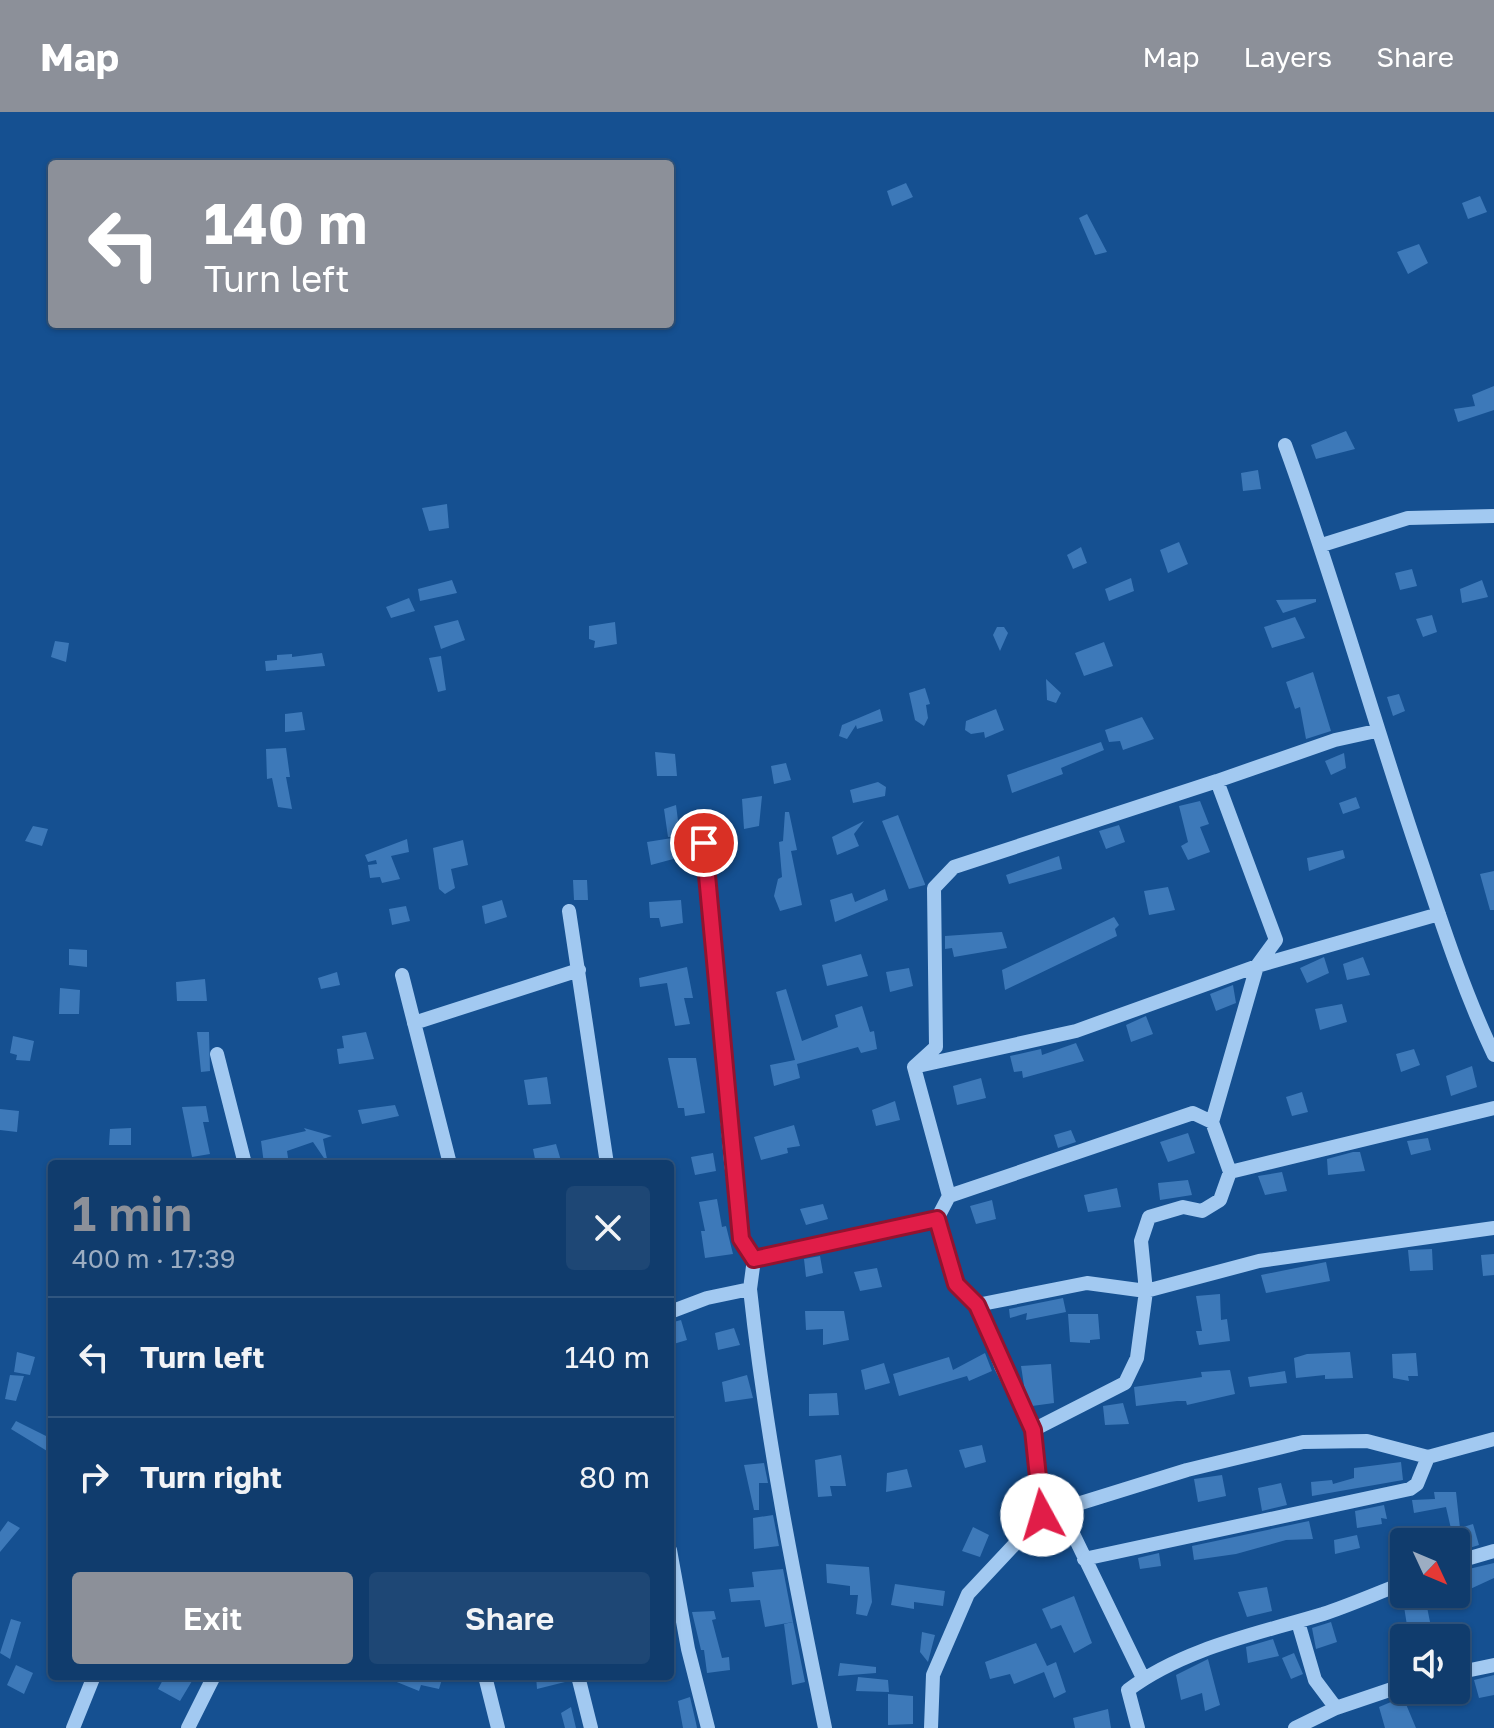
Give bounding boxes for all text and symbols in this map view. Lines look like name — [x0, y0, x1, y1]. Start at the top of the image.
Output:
text: Map — [40, 34, 119, 79]
text: Map — [1142, 40, 1200, 73]
text: Layers — [1244, 40, 1332, 73]
text: Share — [1376, 40, 1454, 73]
text: 140 m — [204, 189, 367, 256]
icon: left — [72, 192, 176, 296]
text: Turn left — [204, 257, 350, 300]
pin — [670, 809, 738, 877]
icon: arrive — [682, 821, 726, 865]
text: 1 min — [72, 1184, 192, 1242]
button: close — [566, 1186, 650, 1270]
text: 400 m · 17:39 — [72, 1243, 236, 1274]
icon: left — [72, 1335, 116, 1379]
text: Turn left — [140, 1339, 265, 1375]
text: 140 m — [565, 1339, 650, 1375]
icon: right — [72, 1455, 116, 1499]
text: Turn right — [140, 1459, 282, 1495]
text: 80 m — [579, 1459, 650, 1495]
position arrow — [1000, 1473, 1084, 1557]
north arrow — [1390, 1528, 1470, 1608]
map controls — [1390, 1528, 1470, 1704]
button: Exit — [72, 1572, 353, 1664]
button: Share — [369, 1572, 650, 1664]
button: sound — [1390, 1624, 1470, 1704]

